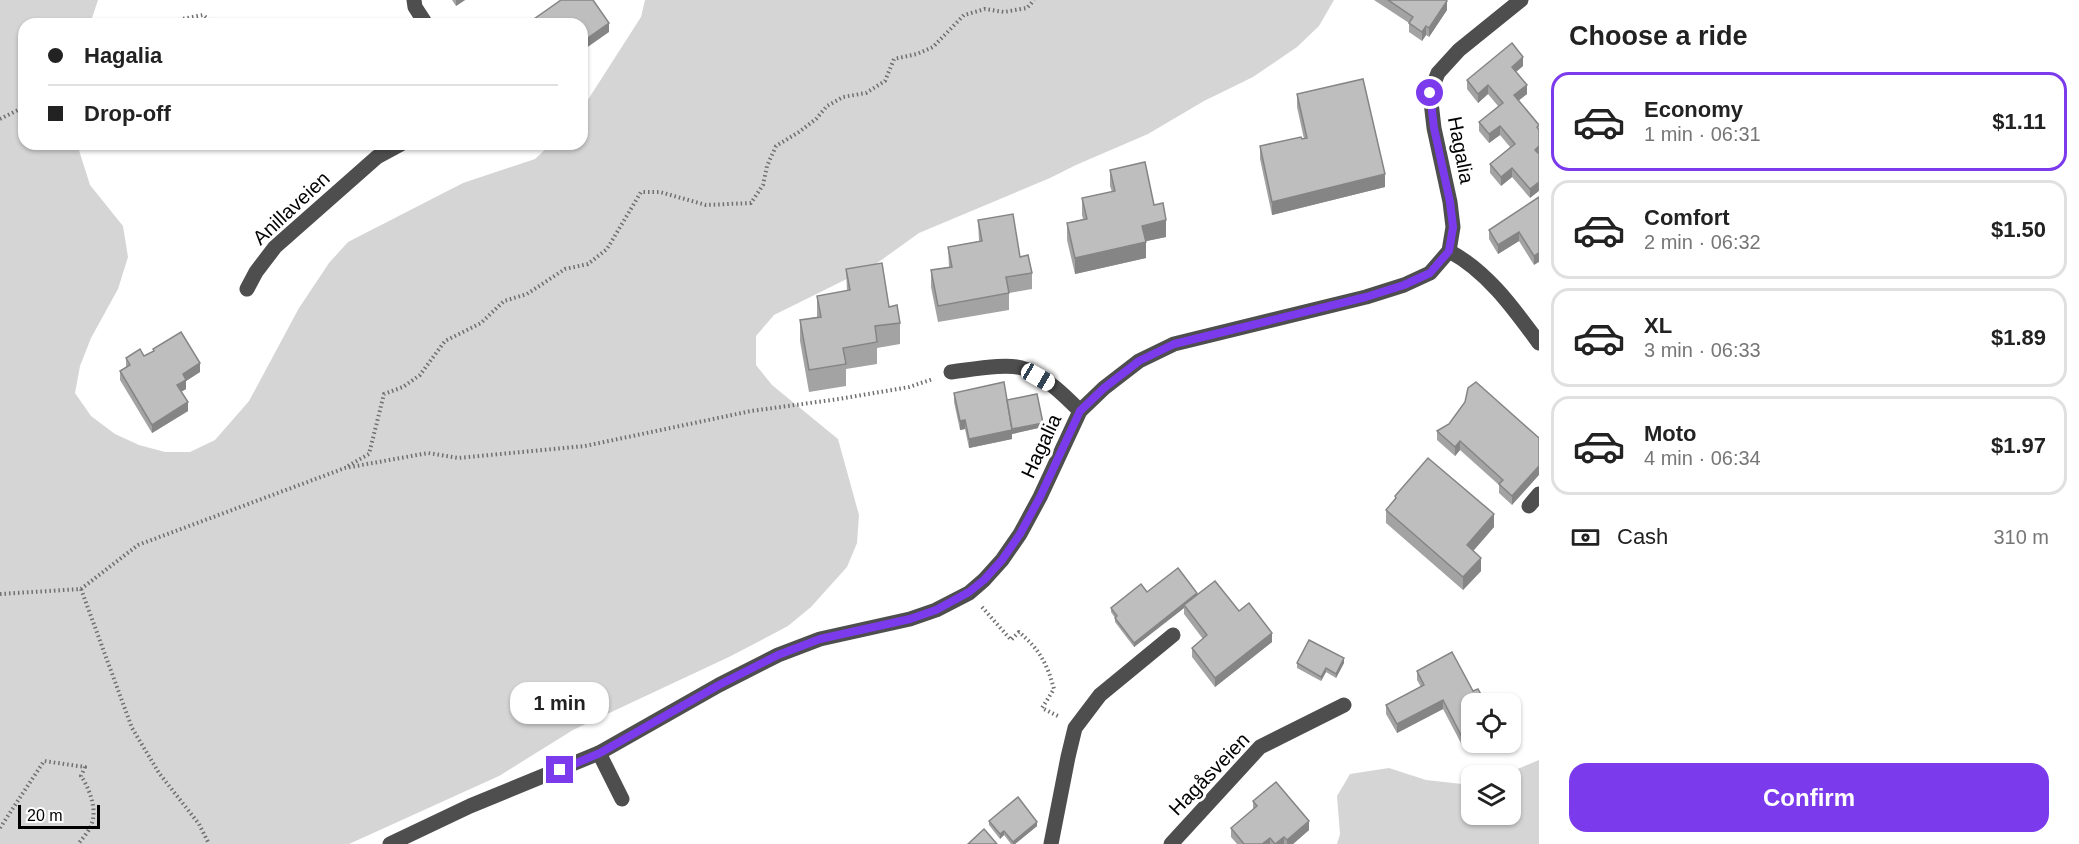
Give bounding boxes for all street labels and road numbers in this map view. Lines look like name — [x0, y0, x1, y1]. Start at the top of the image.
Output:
street label: Hagalia — [1444, 115, 1478, 186]
street label: Anillaveien — [248, 167, 334, 249]
street label: Hagalia — [1017, 410, 1066, 481]
street label: Hagåsveien — [1164, 728, 1254, 820]

